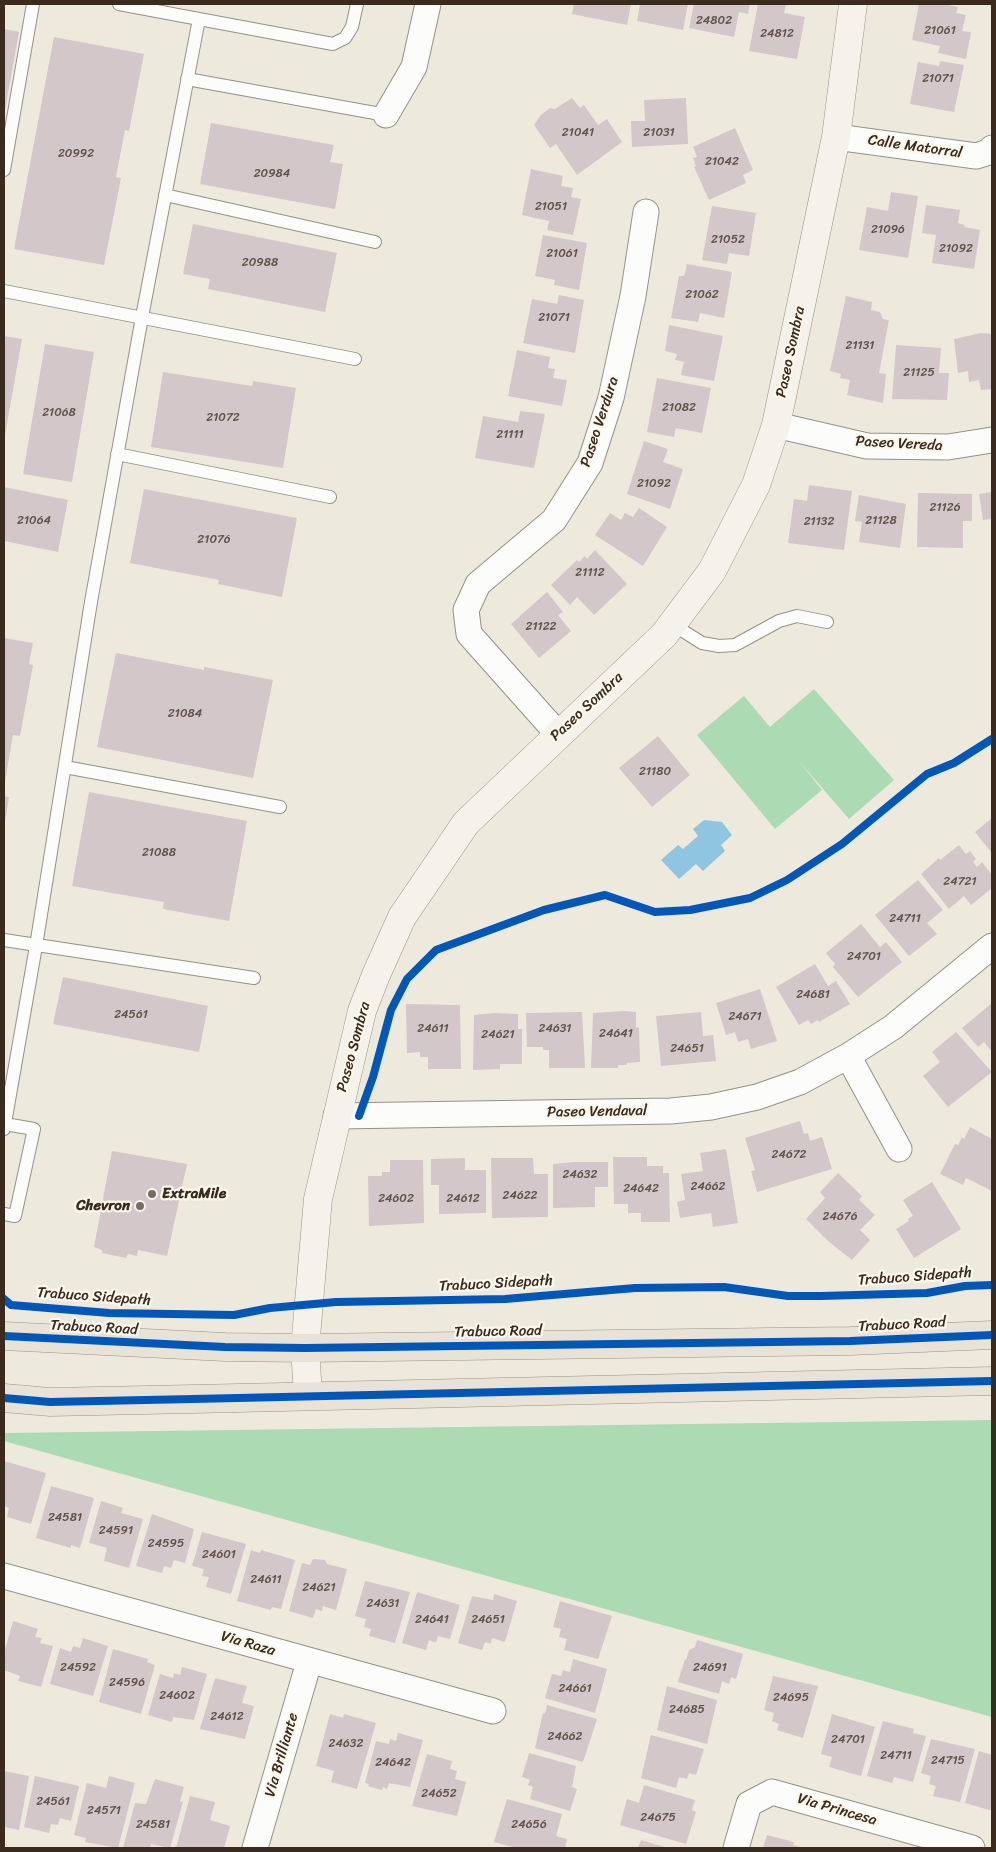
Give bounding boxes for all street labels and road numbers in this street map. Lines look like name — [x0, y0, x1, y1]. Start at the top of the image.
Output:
street label: Calle Matorral — [867, 131, 963, 163]
street label: Paseo Sombra — [773, 305, 809, 399]
street label: Paseo Verdura — [577, 375, 623, 469]
street label: Paseo Vereda — [855, 433, 943, 455]
street label: Paseo Sombra — [547, 669, 627, 745]
street label: Paseo Sombra — [333, 1000, 375, 1094]
street label: Paseo Vendaval — [547, 1102, 647, 1122]
street label: Trabuco Sidepath — [857, 1264, 973, 1290]
street label: Trabuco Sidepath — [439, 1272, 553, 1296]
street label: Trabuco Sidepath — [36, 1284, 152, 1310]
street label: Trabuco Road — [858, 1314, 946, 1336]
street label: Trabuco Road — [50, 1317, 138, 1339]
street label: Trabuco Road — [454, 1322, 542, 1342]
street label: Via Raza — [219, 1628, 277, 1660]
street label: Via Brilliante — [261, 1711, 303, 1799]
street label: Via Princesa — [795, 1790, 879, 1830]

